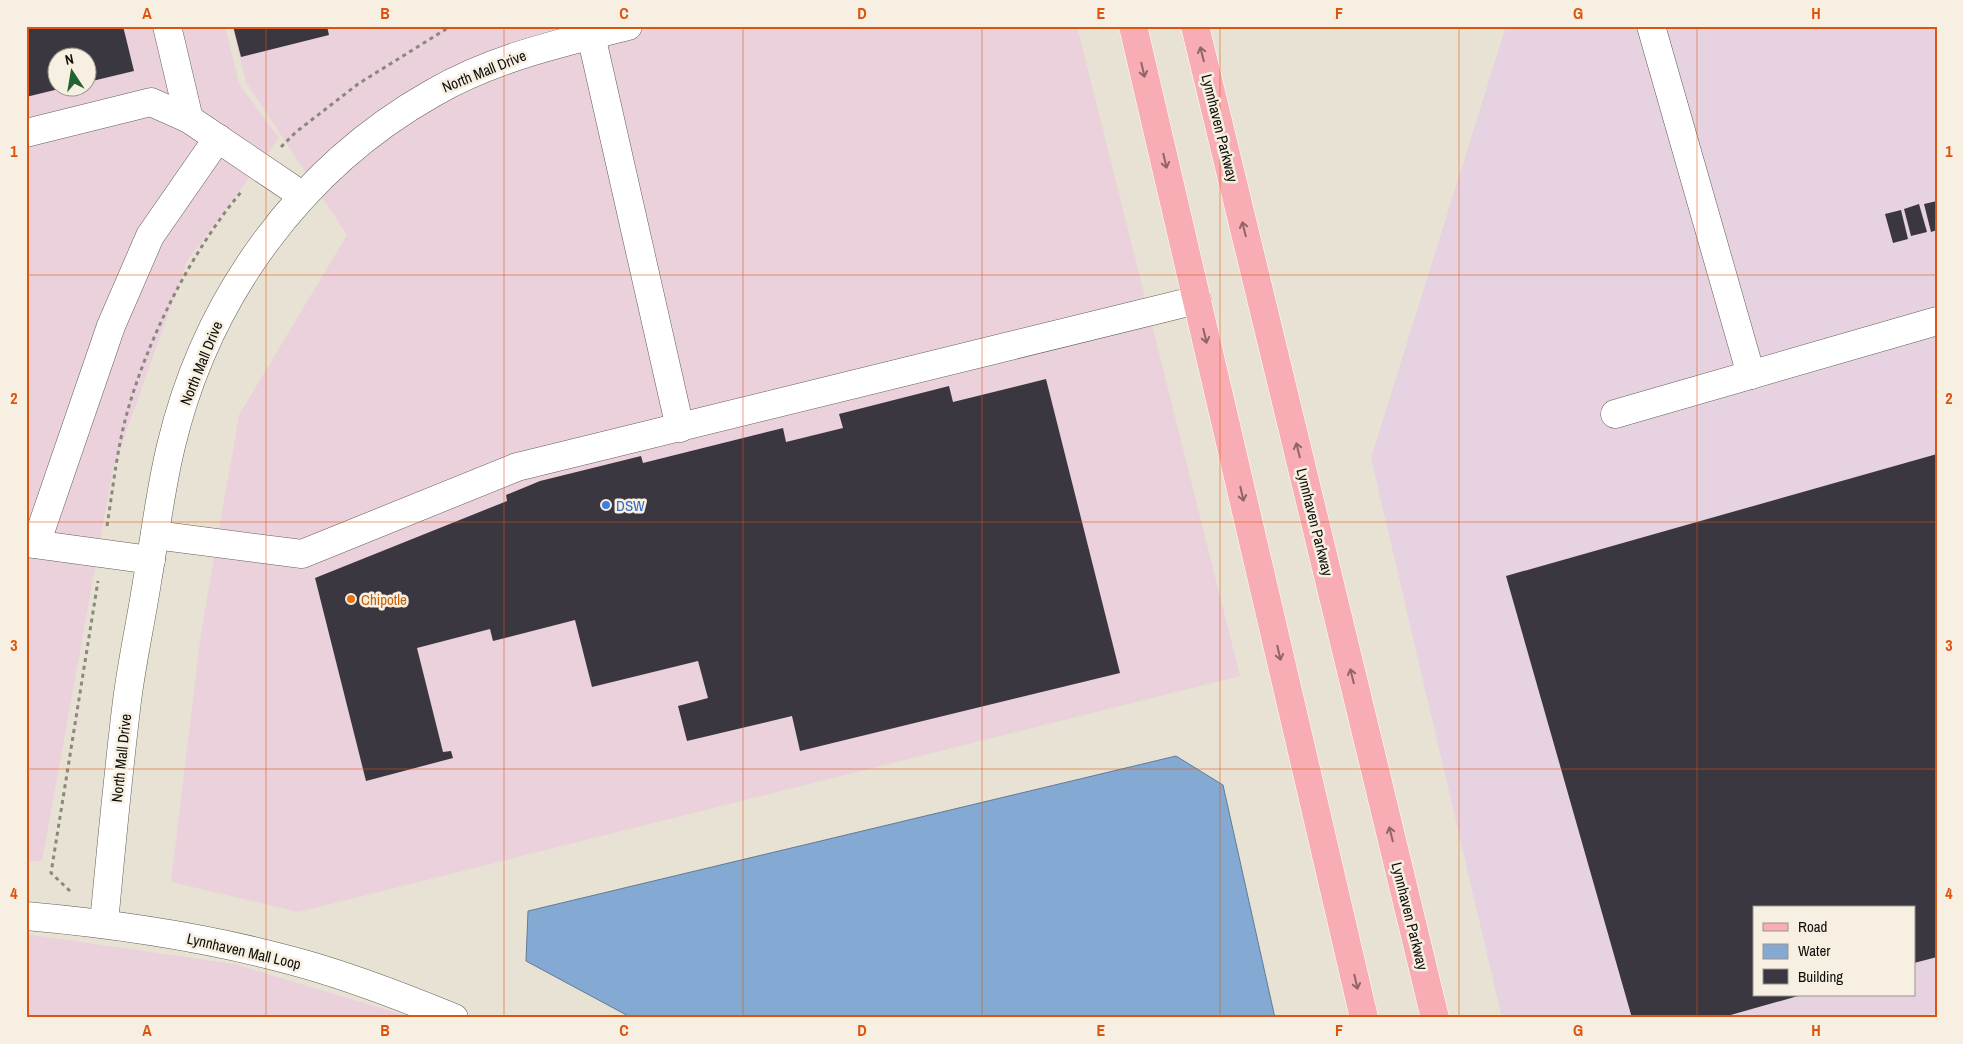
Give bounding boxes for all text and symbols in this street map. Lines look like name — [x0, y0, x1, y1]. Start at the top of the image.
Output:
text: A — [142, 2, 152, 24]
text: B — [380, 2, 390, 24]
text: C — [619, 2, 629, 24]
text: D — [857, 2, 867, 24]
text: E — [1097, 2, 1106, 24]
text: F — [1335, 2, 1343, 24]
text: G — [1573, 2, 1583, 24]
text: H — [1811, 2, 1821, 24]
street label: North Mall Drive — [439, 45, 529, 97]
one-way arrow — [1197, 47, 1206, 63]
north arrow — [48, 48, 98, 98]
text: N — [63, 50, 75, 69]
one-way arrow — [1139, 61, 1149, 77]
street label: Lynnhaven Parkway — [1196, 72, 1244, 185]
text: 1 — [10, 140, 18, 162]
text: 1 — [1945, 140, 1953, 162]
one-way arrow — [1161, 152, 1170, 168]
one-way arrow — [1239, 222, 1248, 238]
street label: North Mall Drive — [175, 318, 227, 408]
one-way arrow — [1201, 328, 1210, 344]
text: 2 — [10, 387, 18, 409]
text: 2 — [1945, 387, 1953, 409]
one-way arrow — [1292, 443, 1302, 459]
street label: Lynnhaven Parkway — [1291, 466, 1339, 579]
one-way arrow — [1238, 486, 1247, 502]
place label: DSW — [616, 495, 645, 516]
marker: DSW — [600, 499, 612, 511]
place label: Chipotle — [361, 589, 407, 610]
marker: Chipotle — [345, 593, 357, 605]
text: 3 — [10, 634, 18, 656]
text: 3 — [1945, 634, 1953, 656]
one-way arrow — [1275, 644, 1284, 660]
one-way arrow — [1347, 669, 1356, 685]
street label: North Mall Drive — [106, 713, 136, 803]
one-way arrow — [1386, 827, 1395, 843]
street label: Lynnhaven Parkway — [1386, 860, 1434, 973]
text: 4 — [10, 882, 18, 904]
text: 4 — [1945, 882, 1953, 904]
legend — [1753, 906, 1916, 996]
text: Road — [1798, 916, 1827, 937]
street label: Lynnhaven Mall Loop — [185, 928, 303, 974]
text: Water — [1798, 940, 1830, 961]
text: Building — [1798, 966, 1843, 987]
one-way arrow — [1352, 974, 1361, 990]
text: A — [142, 1019, 152, 1041]
text: B — [380, 1019, 390, 1041]
text: C — [619, 1019, 629, 1041]
text: D — [857, 1019, 867, 1041]
text: E — [1097, 1019, 1106, 1041]
text: F — [1335, 1019, 1343, 1041]
text: G — [1573, 1019, 1583, 1041]
text: H — [1811, 1019, 1821, 1041]

